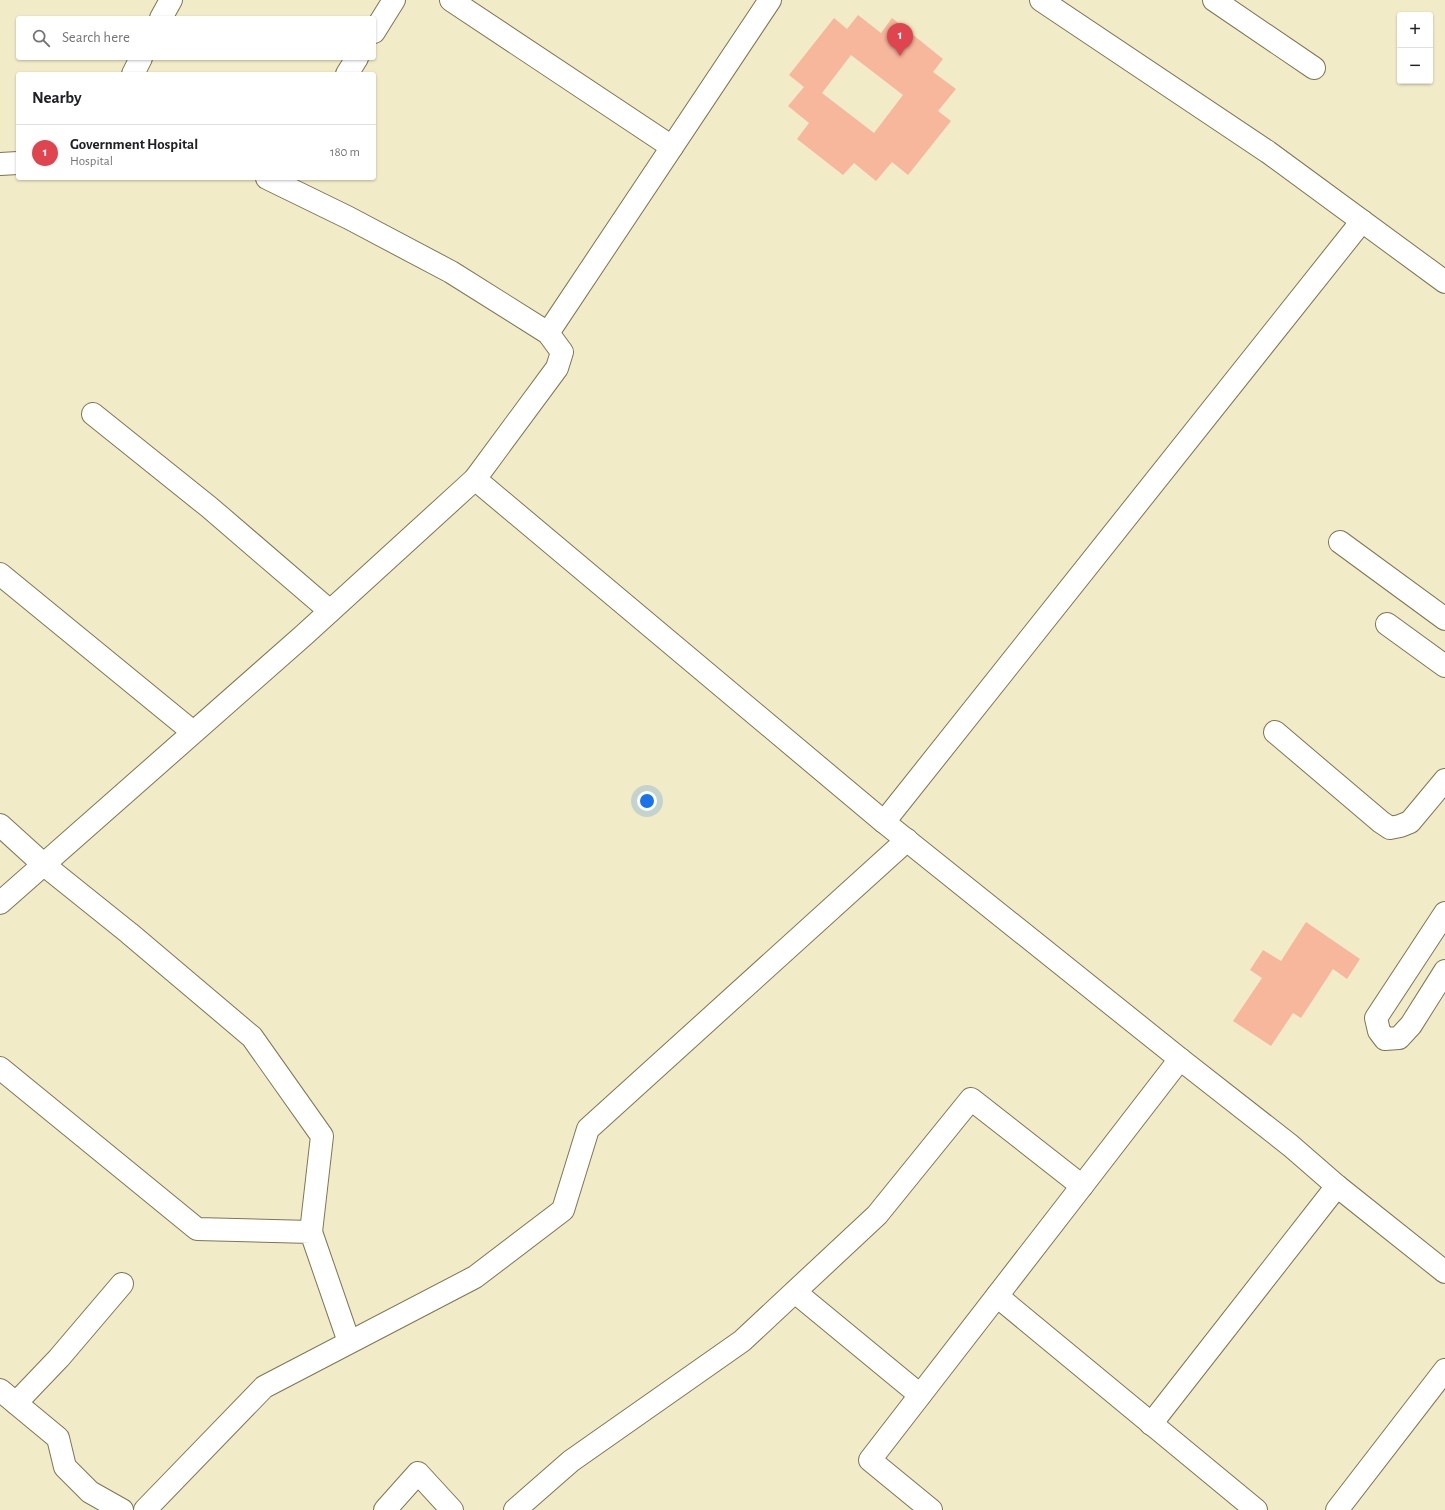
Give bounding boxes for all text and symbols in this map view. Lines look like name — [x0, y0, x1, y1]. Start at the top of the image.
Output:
map controls — [1397, 12, 1433, 84]
button: + — [1397, 12, 1433, 48]
search box — [16, 16, 376, 60]
pin: 1 — [887, 23, 913, 56]
icon: search — [30, 27, 52, 49]
text: Search here — [62, 30, 130, 45]
button: − — [1397, 48, 1433, 84]
text: Nearby — [32, 89, 82, 106]
text: Government Hospital — [70, 137, 198, 152]
text: 1 — [43, 146, 47, 159]
text: 180 m — [330, 146, 360, 159]
text: Hospital — [70, 155, 113, 168]
your location — [637, 791, 657, 811]

